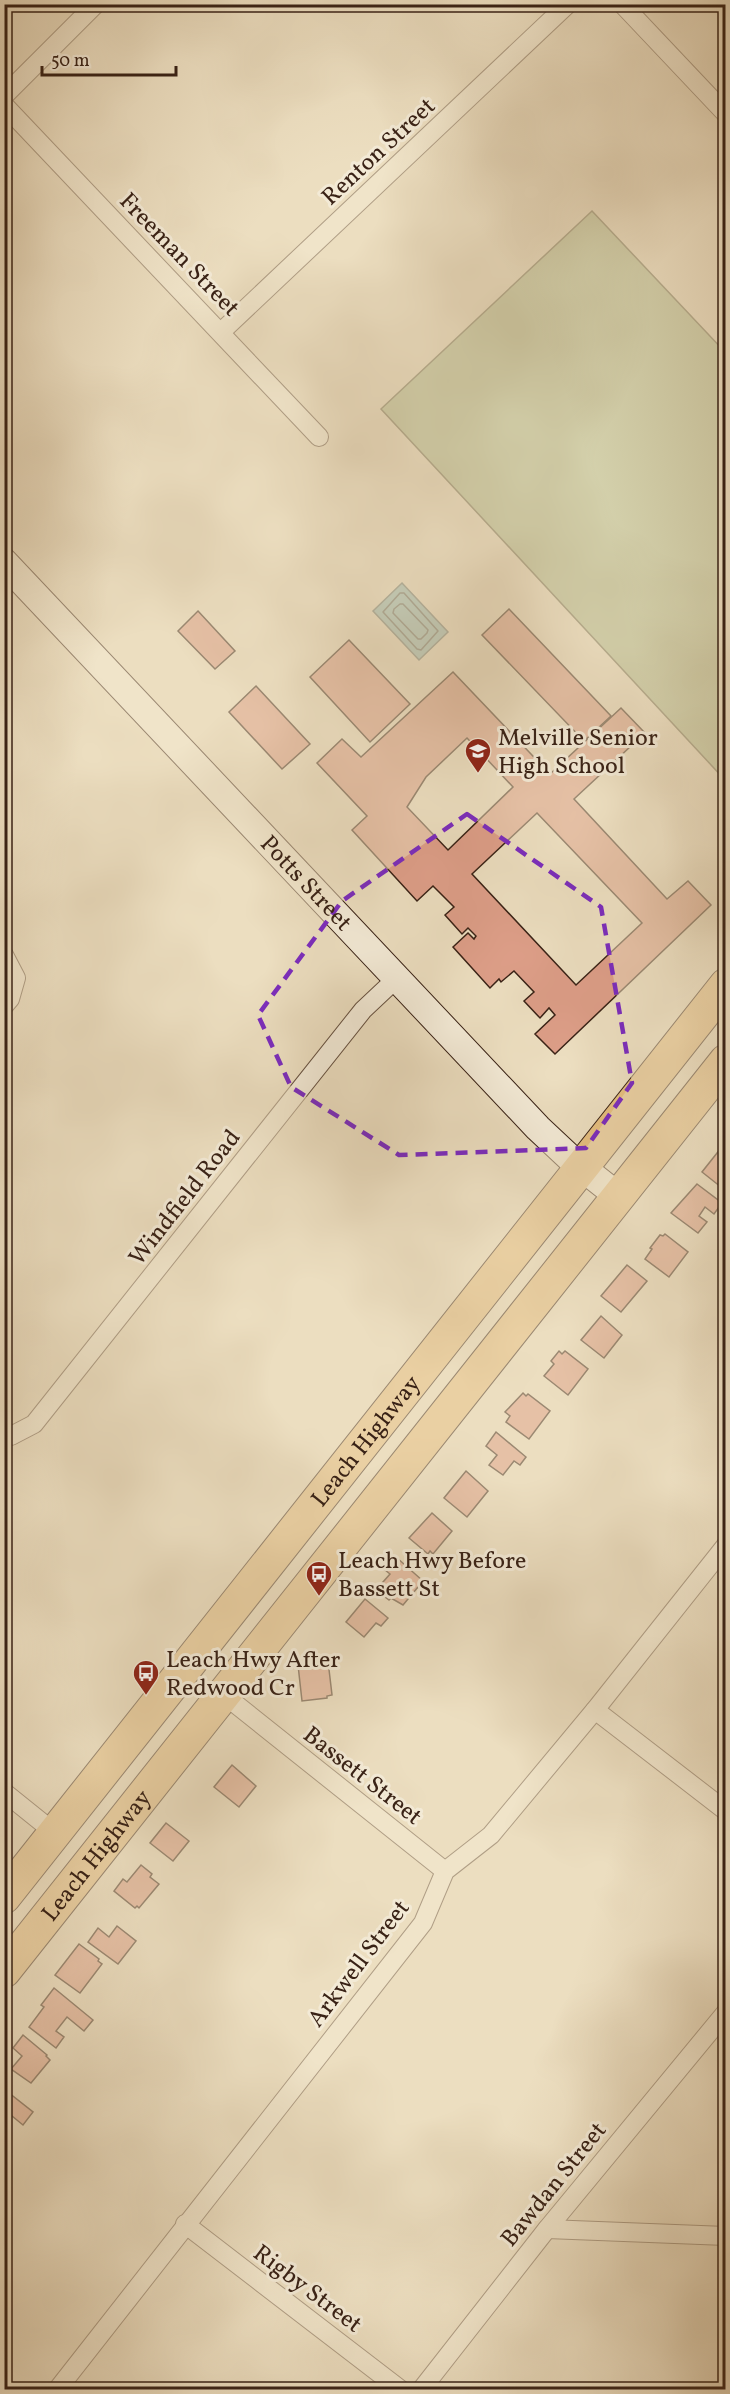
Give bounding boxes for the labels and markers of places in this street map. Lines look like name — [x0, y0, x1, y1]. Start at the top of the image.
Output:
place label: Melville Senior High School — [498, 722, 658, 784]
school or university icon: Melville Senior High School — [463, 736, 493, 774]
place label: Leach Hwy Before Bassett St — [338, 1545, 526, 1607]
bus stop icon: Leach Hwy Before Bassett St — [304, 1559, 334, 1597]
place label: Leach Hwy After Redwood Cr — [166, 1644, 340, 1706]
bus stop icon: Leach Hwy After Redwood Cr — [131, 1658, 161, 1696]

